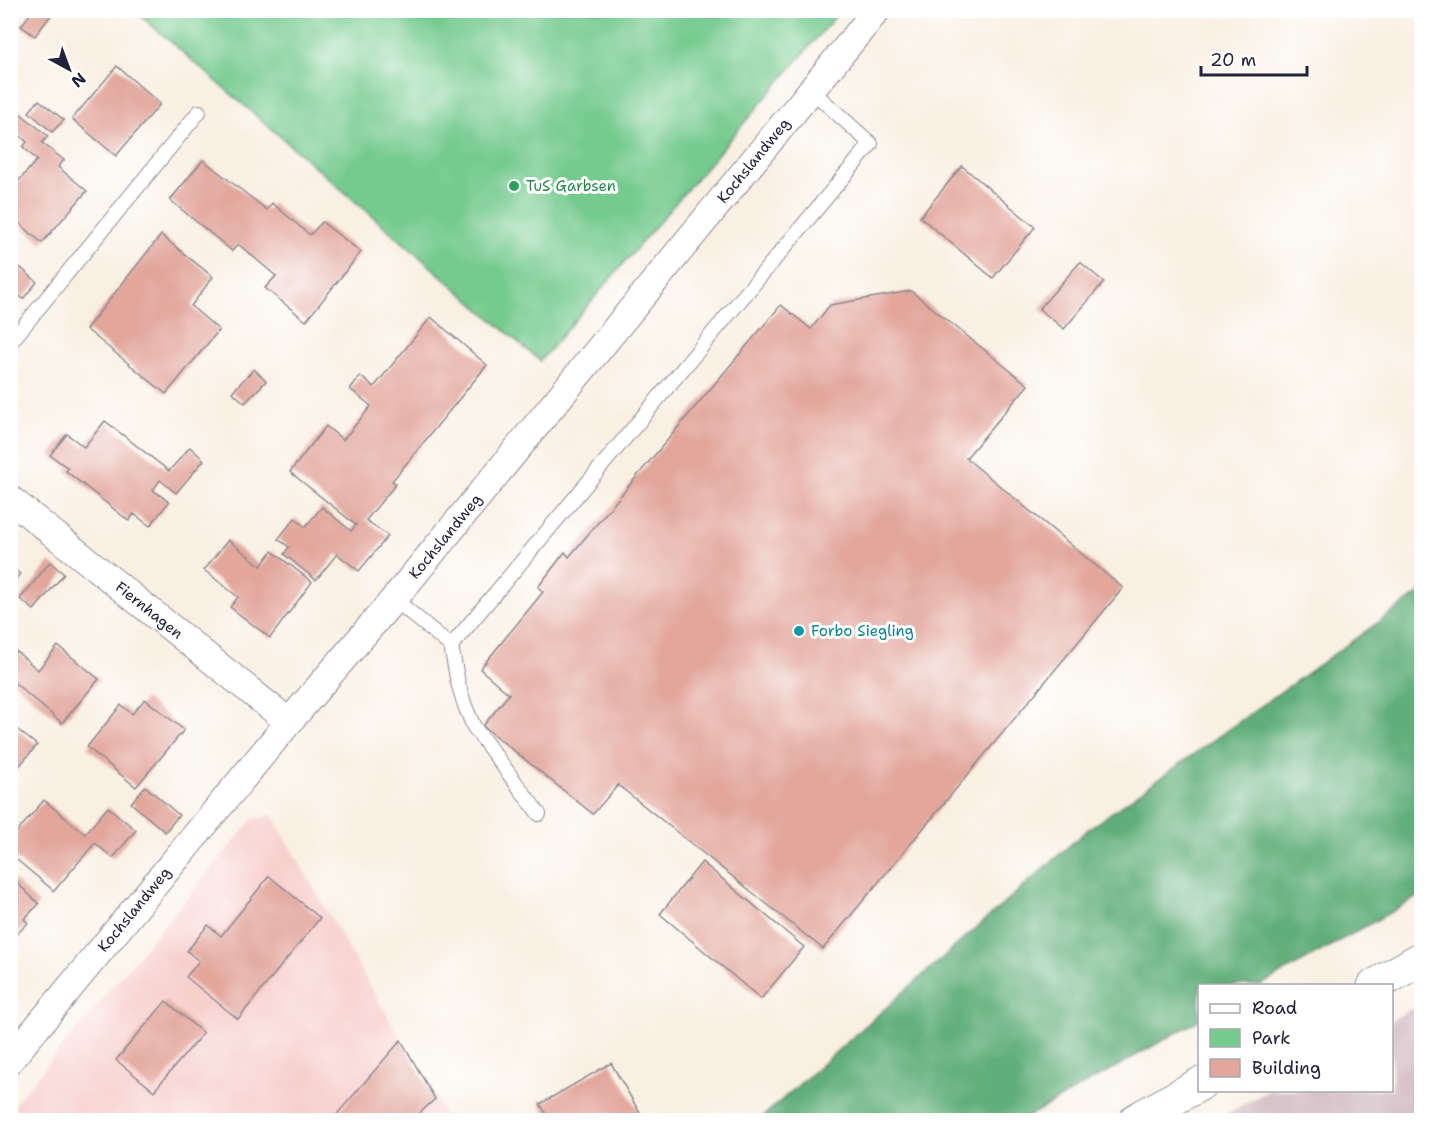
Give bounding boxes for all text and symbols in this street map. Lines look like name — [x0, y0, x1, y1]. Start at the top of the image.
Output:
north arrow — [39, 39, 99, 99]
scale bar — [1201, 39, 1308, 77]
text: 20 m — [1210, 48, 1256, 72]
text: N — [67, 68, 90, 92]
street label: Kochslandweg — [713, 114, 794, 207]
place label: TuS Garbsen — [526, 176, 616, 196]
marker: TuS Garbsen — [507, 179, 521, 193]
street label: Kochslandweg — [404, 490, 486, 583]
street label: Fiernhagen — [111, 577, 187, 643]
place label: Forbo Siegling — [811, 621, 914, 641]
marker: Forbo Siegling — [792, 624, 806, 638]
street label: Kochslandweg — [93, 863, 175, 956]
legend — [1198, 984, 1393, 1092]
text: Road — [1252, 996, 1297, 1020]
text: Park — [1252, 1026, 1291, 1050]
text: Building — [1252, 1056, 1321, 1080]

